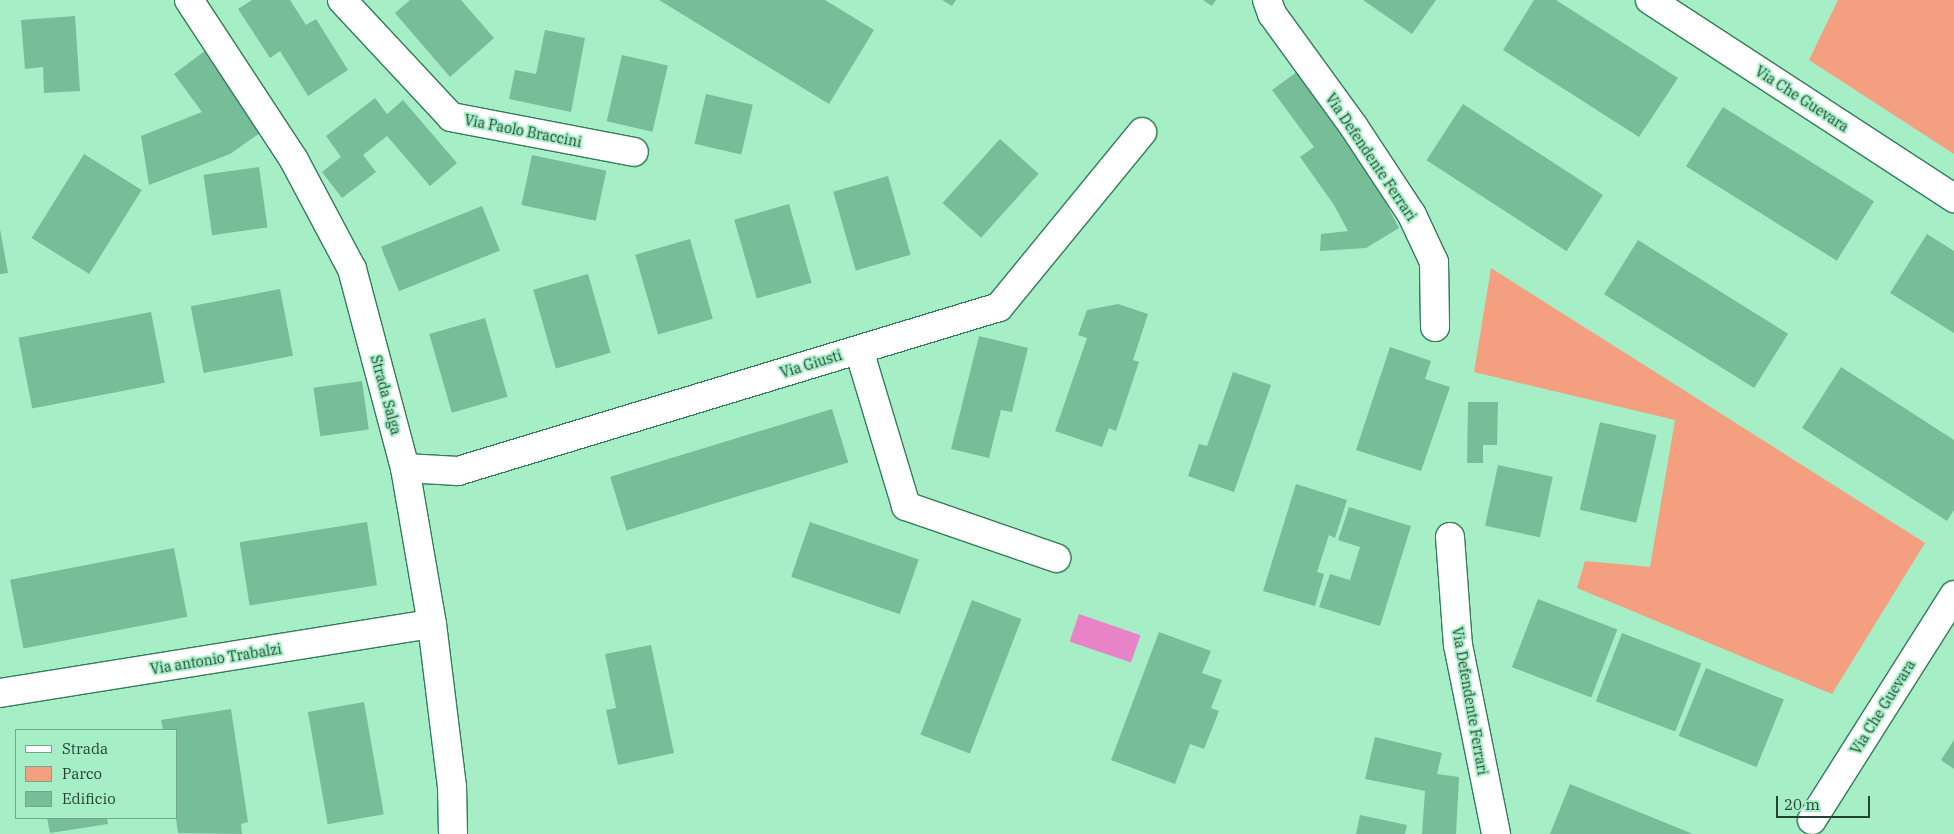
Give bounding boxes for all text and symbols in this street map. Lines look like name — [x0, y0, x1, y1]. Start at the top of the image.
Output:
street label: Via Che Guevara — [1752, 63, 1852, 135]
street label: Via Defendente Ferrari — [1322, 90, 1420, 224]
street label: Via Paolo Braccini — [463, 111, 583, 151]
street label: Via Giusti — [778, 347, 844, 381]
street label: Strada Salga — [367, 353, 405, 437]
street label: Via Defendente Ferrari — [1449, 626, 1491, 776]
street label: Via antonio Trabalzi — [149, 640, 283, 678]
street label: Via Che Guevara — [1847, 657, 1919, 757]
legend — [15, 729, 178, 819]
text: Strada — [62, 739, 108, 758]
text: Parco — [62, 764, 102, 783]
scale bar — [1779, 786, 1873, 818]
text: Edificio — [62, 789, 116, 808]
text: 20 m — [1784, 795, 1820, 814]

